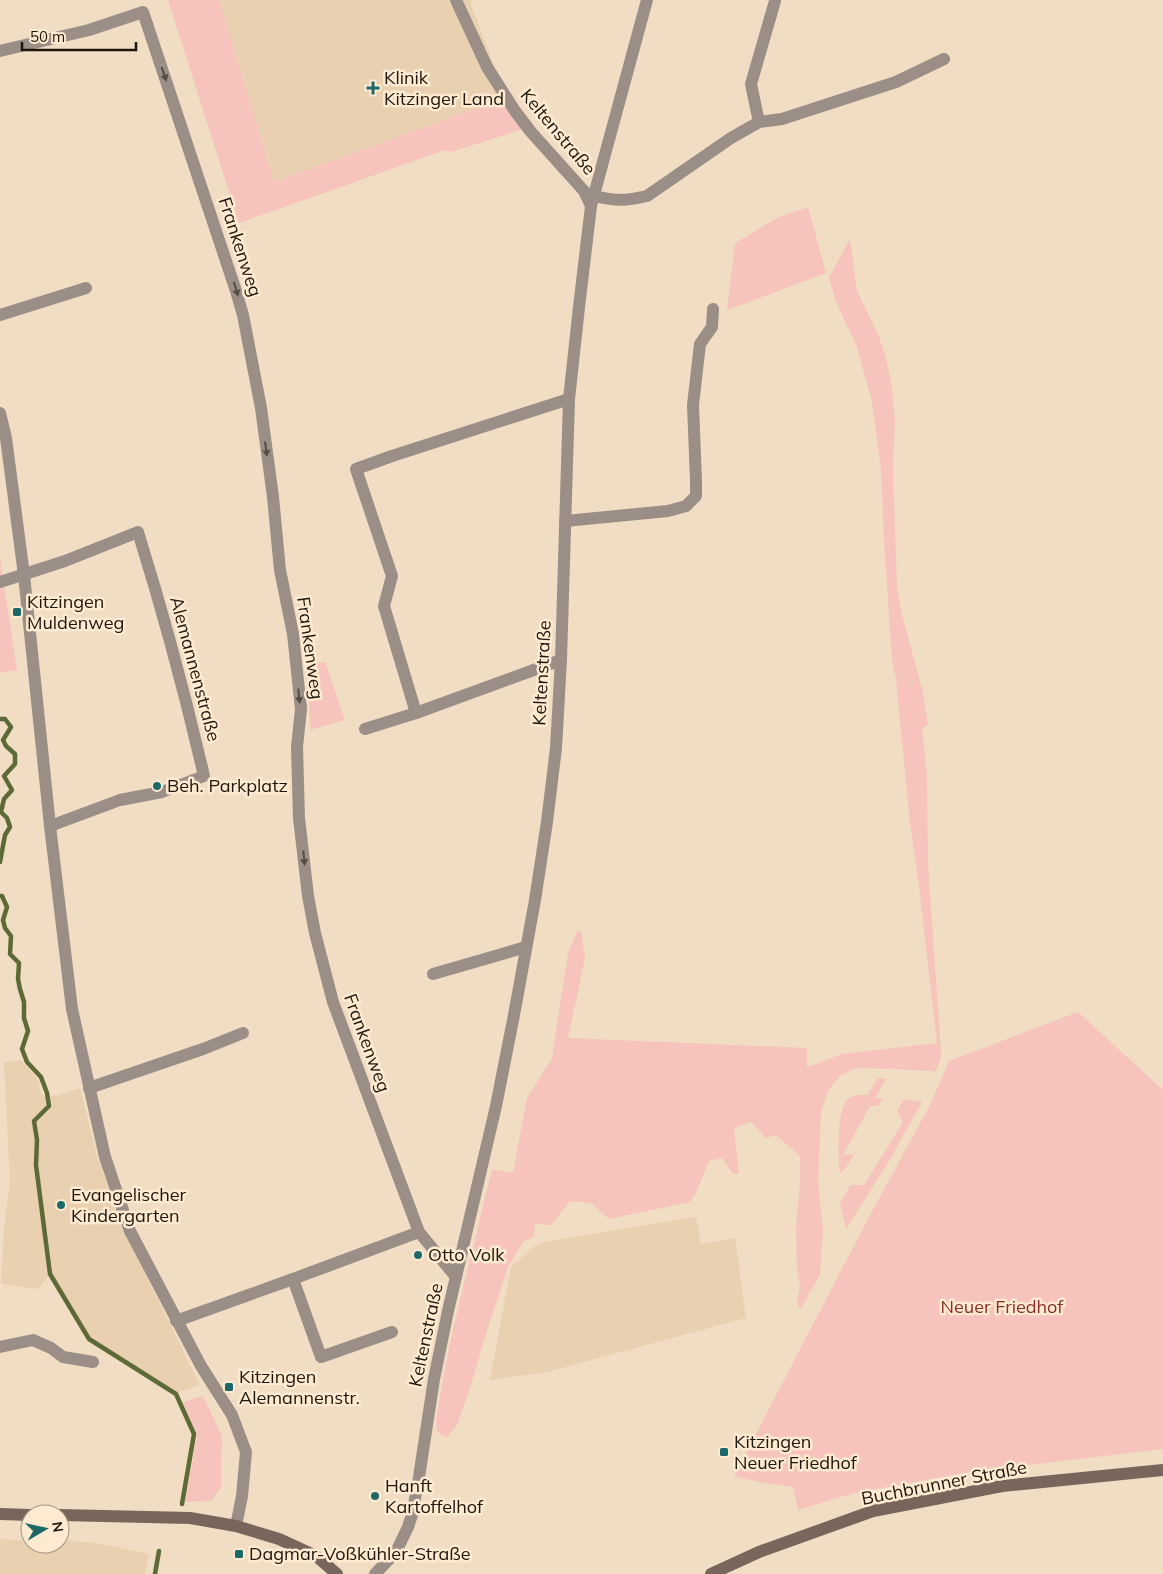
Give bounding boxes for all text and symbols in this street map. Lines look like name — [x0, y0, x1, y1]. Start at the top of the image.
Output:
scale bar — [22, 20, 136, 52]
text: 50 m — [30, 27, 65, 46]
place label: Klinik Kitzinger Land — [384, 66, 504, 110]
one-way arrow — [161, 67, 168, 82]
marker: Klinik Kitzinger Land — [366, 81, 380, 95]
street label: Keltenstraße — [516, 84, 601, 179]
street label: Frankenweg — [214, 194, 267, 299]
one-way arrow — [232, 282, 240, 297]
one-way arrow — [263, 441, 271, 457]
place label: Kitzingen Muldenweg — [27, 590, 124, 634]
street label: Alemannenstraße — [165, 594, 226, 744]
street label: Frankenweg — [292, 595, 329, 701]
marker: Kitzingen Muldenweg — [11, 606, 23, 618]
street label: Keltenstraße — [527, 620, 556, 726]
one-way arrow — [295, 689, 303, 705]
place label: Beh. Parkplatz — [167, 774, 288, 797]
marker: Beh. Parkplatz — [151, 780, 163, 792]
one-way arrow — [300, 850, 308, 866]
street label: Frankenweg — [339, 990, 396, 1095]
place label: Evangelischer Kindergarten — [71, 1183, 187, 1227]
marker: Evangelischer Kindergarten — [55, 1199, 67, 1211]
place label: Otto Volk — [428, 1243, 505, 1266]
marker: Otto Volk — [412, 1249, 424, 1261]
street label: Keltenstraße — [403, 1281, 448, 1389]
park label: Neuer Friedhof — [941, 1295, 1064, 1318]
place label: Kitzingen Alemannenstr. — [239, 1365, 360, 1409]
marker: Kitzingen Alemannenstr. — [223, 1381, 235, 1393]
place label: Kitzingen Neuer Friedhof — [734, 1430, 858, 1474]
marker: Kitzingen Neuer Friedhof — [718, 1446, 730, 1458]
street label: Buchbrunner Straße — [859, 1455, 1028, 1510]
place label: Hanft Kartoffelhof — [385, 1474, 484, 1518]
marker: Hanft Kartoffelhof — [369, 1490, 381, 1502]
north arrow — [20, 1504, 70, 1554]
text: N — [48, 1520, 68, 1534]
place label: Dagmar-Voßkühler-Straße — [249, 1542, 471, 1565]
marker: Dagmar-Voßkühler-Straße — [233, 1548, 245, 1560]

